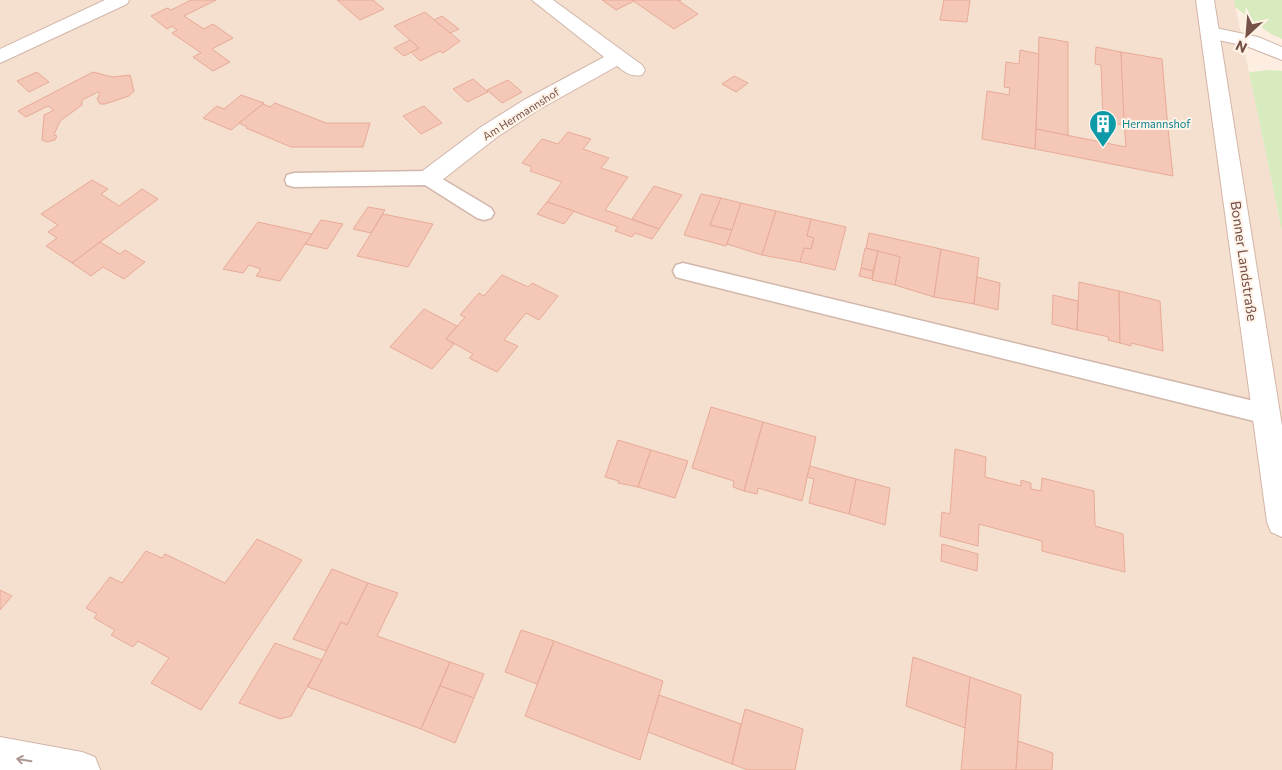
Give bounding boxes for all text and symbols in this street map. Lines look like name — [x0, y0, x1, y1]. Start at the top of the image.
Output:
north arrow — [1222, 10, 1272, 60]
text: N — [1233, 37, 1250, 57]
street label: Am Hermannshof — [480, 84, 562, 142]
building icon: Hermannshof — [1088, 109, 1118, 148]
place label: Hermannshof — [1122, 117, 1191, 130]
street label: Bonner Landstraße — [1228, 200, 1261, 322]
one-way arrow — [16, 754, 32, 764]

